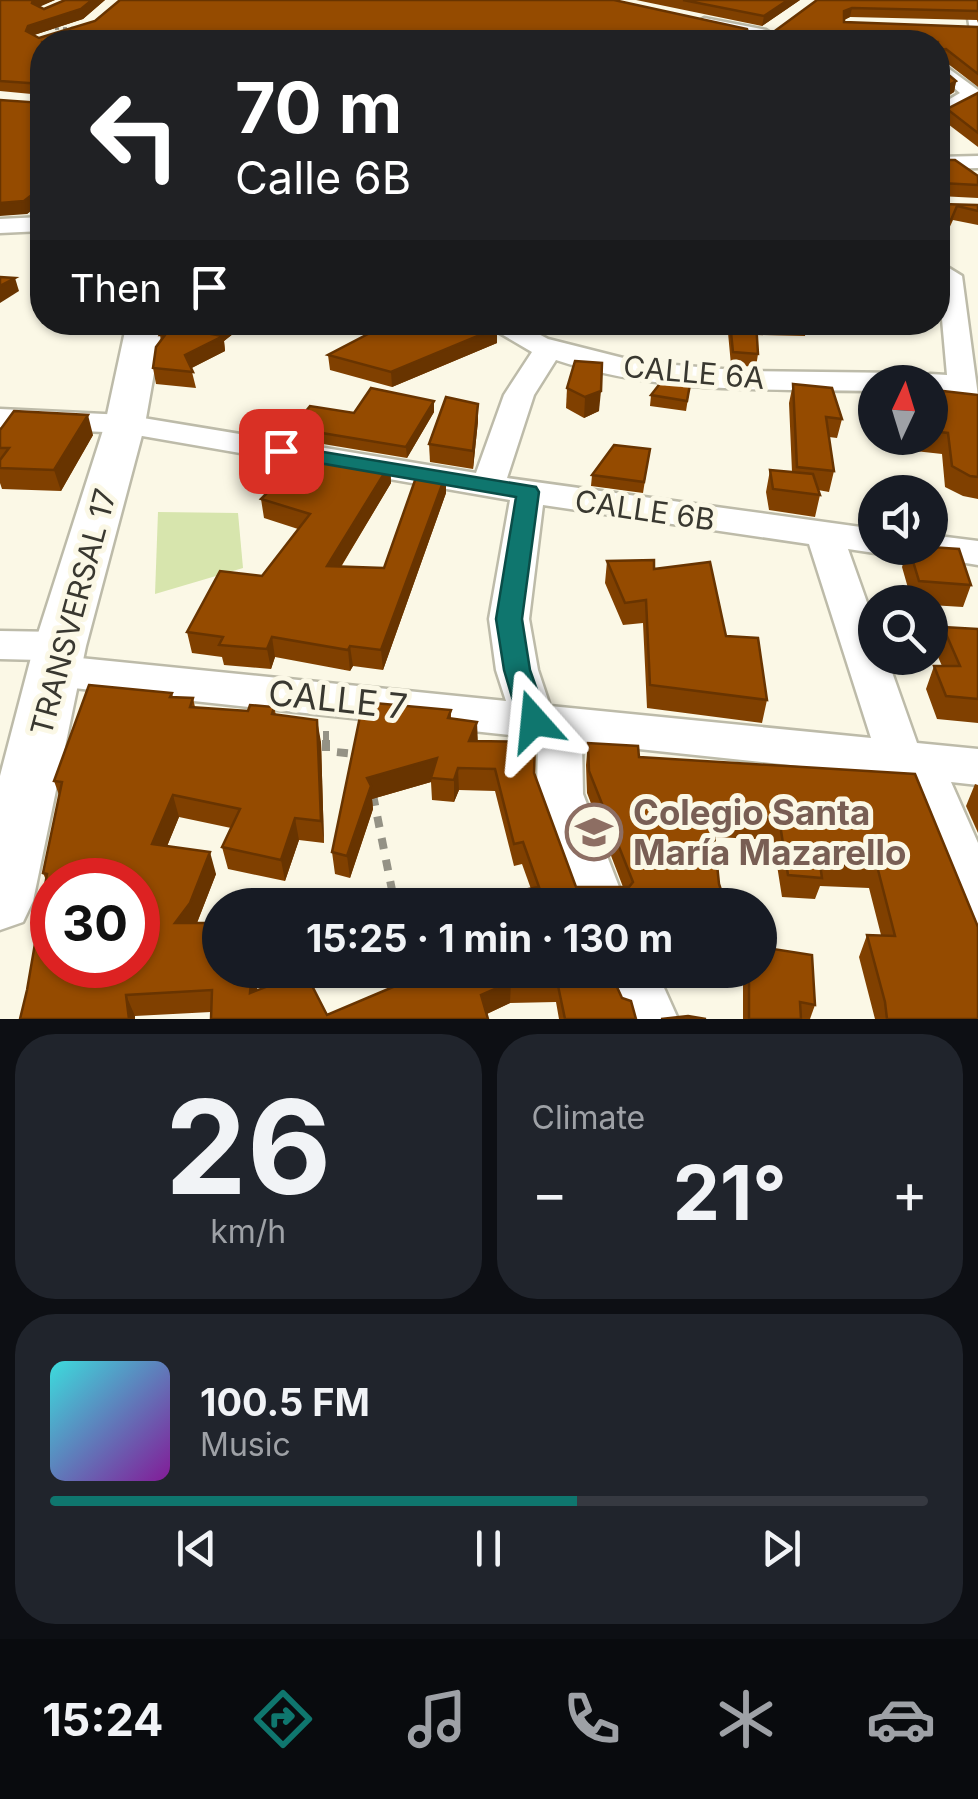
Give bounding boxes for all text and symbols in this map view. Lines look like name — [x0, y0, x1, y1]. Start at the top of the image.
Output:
text: 70 m — [235, 65, 402, 150]
icon: left — [70, 70, 200, 200]
text: Calle 6B — [235, 150, 411, 205]
icon: arrive — [182, 260, 237, 315]
text: Then — [70, 265, 162, 311]
street label: CALLE 6A — [622, 348, 766, 396]
north arrow — [858, 365, 948, 455]
map controls — [858, 365, 948, 675]
pin — [239, 409, 324, 494]
icon: arrive — [254, 424, 309, 479]
button: sound — [858, 475, 948, 565]
street label: CALLE 6B — [573, 482, 717, 538]
street label: TRANSVERSAL 17 — [23, 485, 123, 739]
button: search — [858, 585, 948, 675]
position arrow — [482, 669, 586, 773]
street label: CALLE 7 — [267, 671, 409, 727]
place label: Colegio Santa María Mazarello — [633, 791, 907, 873]
school or university icon: Colegio Santa María Mazarello — [564, 802, 624, 862]
speed limit sign: 30 — [30, 858, 160, 988]
text: 15:25 · 1 min · 130 m — [306, 915, 673, 961]
text: 26 — [165, 1068, 331, 1225]
text: Climate — [532, 1098, 645, 1137]
text: 21° — [673, 1147, 787, 1238]
text: − — [532, 1160, 568, 1226]
text: + — [892, 1160, 928, 1226]
text: km/h — [210, 1212, 286, 1251]
text: 100.5 FM — [200, 1379, 370, 1425]
text: Music — [200, 1425, 291, 1464]
icon: previous — [169, 1521, 224, 1576]
icon: pause — [461, 1521, 516, 1576]
icon: next — [754, 1521, 809, 1576]
icon: directions — [248, 1684, 318, 1754]
icon: music — [402, 1684, 472, 1754]
icon: phone — [557, 1684, 627, 1754]
icon: climate — [711, 1684, 781, 1754]
icon: car — [866, 1684, 936, 1754]
text: 15:24 — [42, 1692, 164, 1747]

